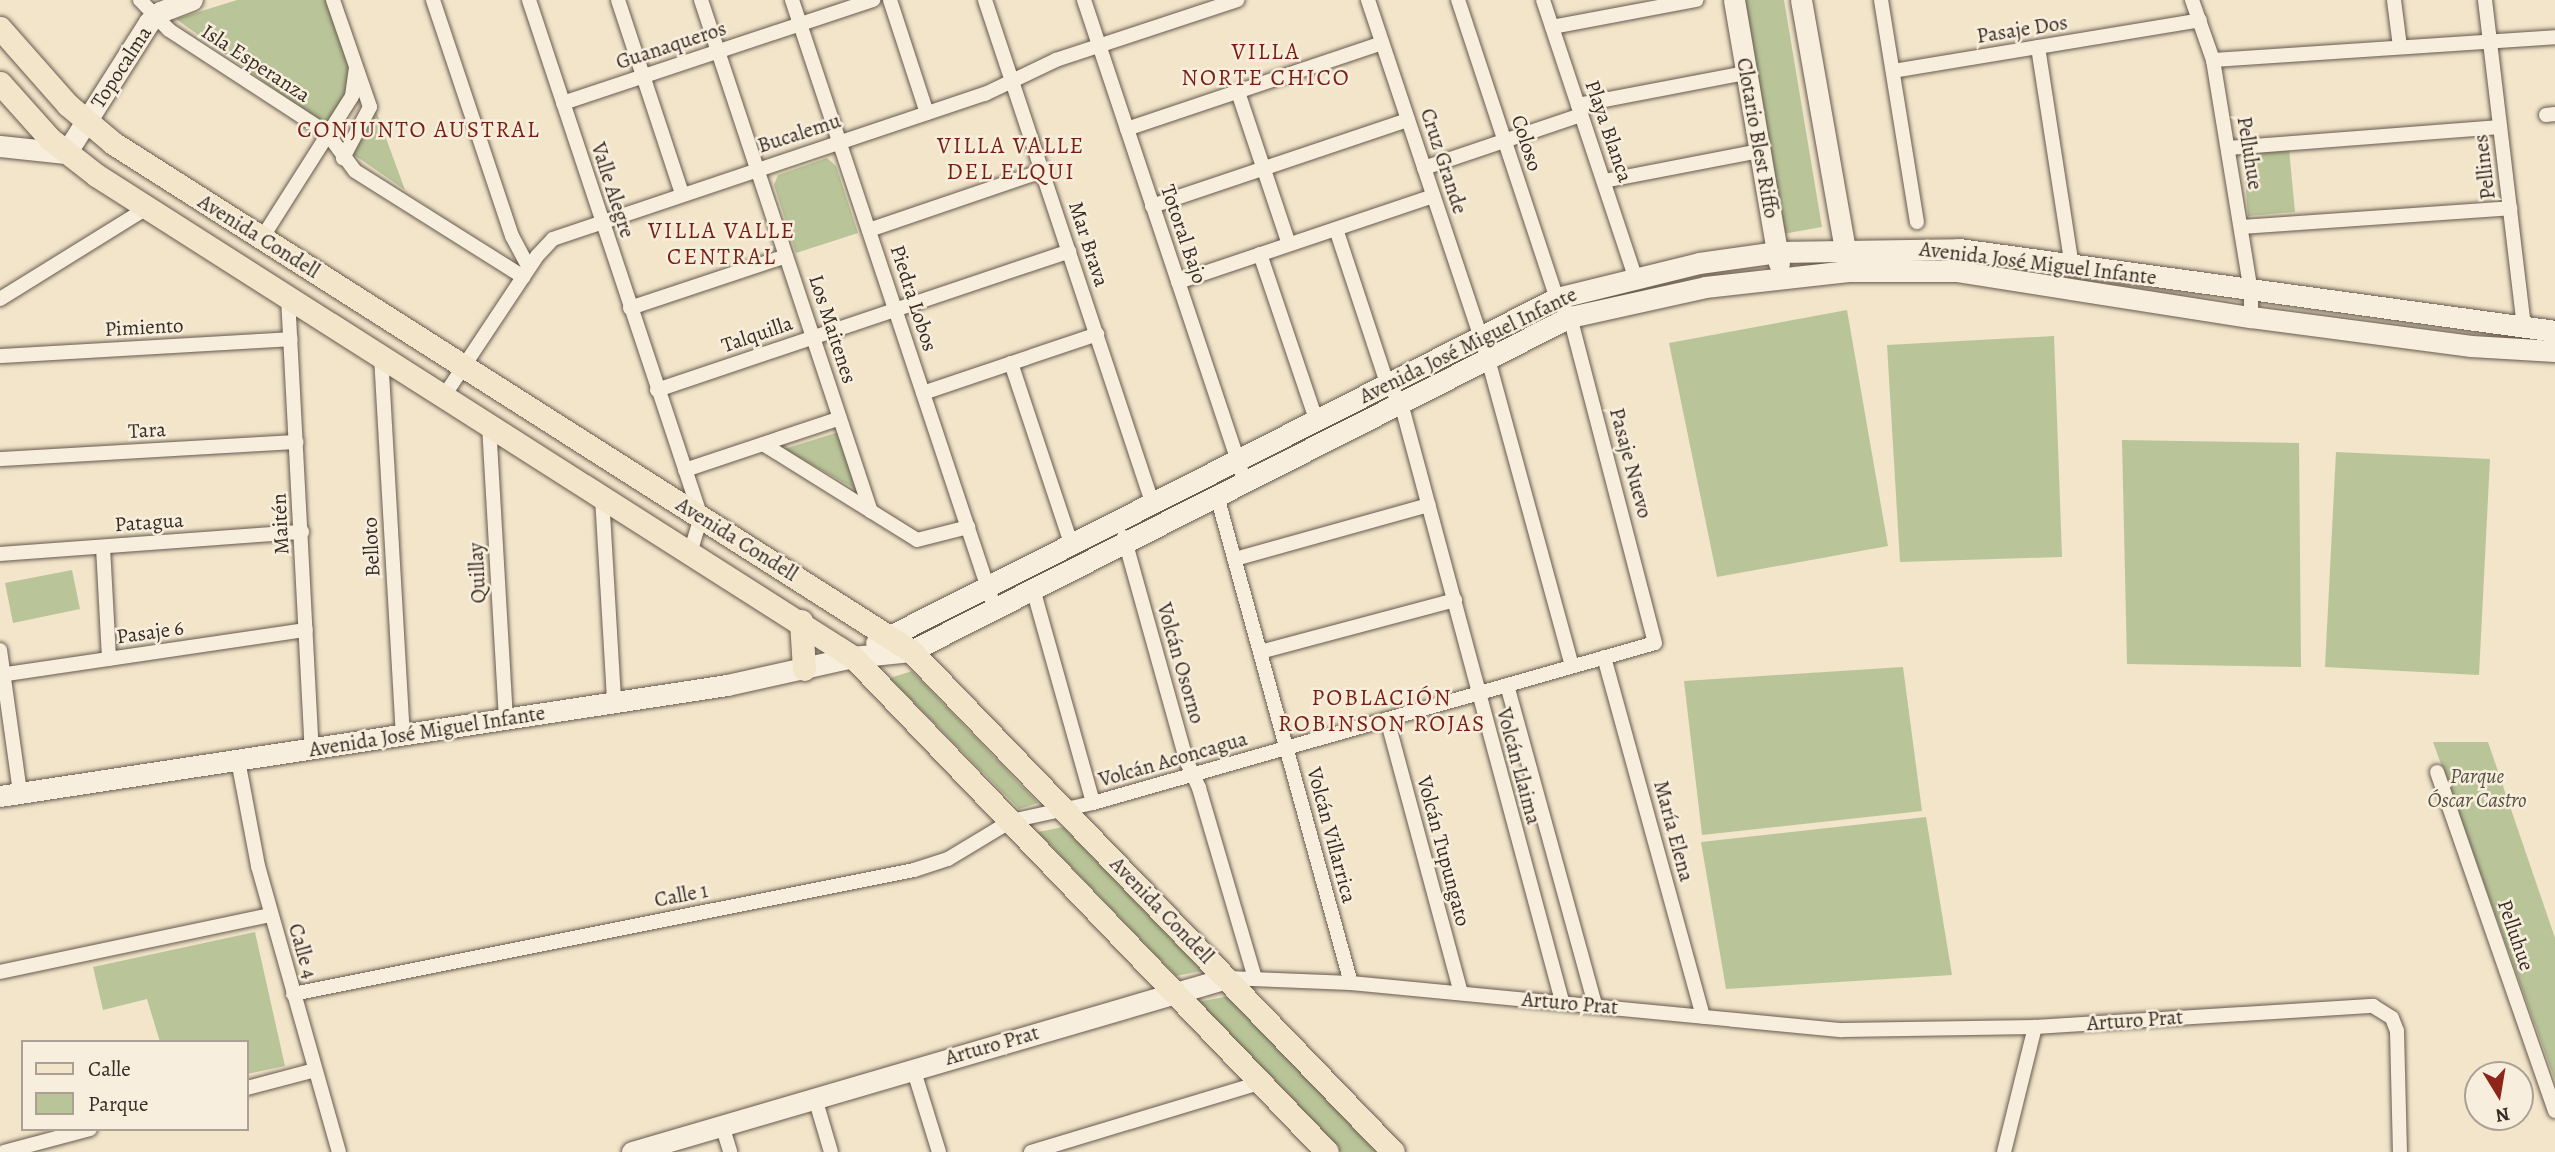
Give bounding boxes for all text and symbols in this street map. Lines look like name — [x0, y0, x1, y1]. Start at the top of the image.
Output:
street label: Pasaje Dos — [1975, 9, 2069, 49]
street label: Guanaqueros — [613, 15, 729, 75]
street label: Isla Esperanza — [197, 19, 315, 107]
street label: Topocalma — [85, 21, 157, 113]
district label: VILLA NORTE CHICO — [1183, 38, 1349, 92]
street label: Clotario Blest Riffo — [1731, 56, 1785, 220]
street label: Playa Blanca — [1580, 77, 1638, 185]
street label: Cruz Grande — [1415, 105, 1473, 217]
street label: Bucalemu — [754, 108, 844, 158]
street label: Coloso — [1506, 112, 1548, 174]
street label: Pelluhue — [2232, 115, 2268, 191]
district label: CONJUNTO AUSTRAL — [299, 116, 539, 144]
district label: VILLA VALLE DEL ELQUI — [938, 132, 1084, 186]
street label: Pellines — [2467, 133, 2501, 201]
street label: Valle Alegre — [586, 139, 640, 241]
street label: Totoral Bajo — [1155, 181, 1213, 287]
street label: Avenida Condell — [194, 189, 324, 283]
street label: Mar Brava — [1063, 198, 1115, 290]
district label: VILLA VALLE CENTRAL — [649, 217, 795, 271]
street label: Avenida José Miguel Infante — [1918, 236, 2158, 290]
street label: Piedra Lobos — [885, 242, 943, 354]
street label: Los Maitenes — [804, 272, 862, 386]
street label: Avenida José Miguel Infante — [1355, 281, 1581, 409]
street label: Talquilla — [718, 310, 796, 358]
street label: Pimiento — [104, 312, 184, 342]
street label: Pasaje Nuevo — [1604, 405, 1658, 521]
street label: Tara — [127, 416, 167, 444]
street label: Avenida Condell — [672, 492, 802, 586]
street label: Maitén — [266, 493, 294, 555]
street label: Patagua — [114, 507, 184, 537]
street label: Belloto — [357, 516, 385, 578]
street label: Quillay — [463, 542, 491, 604]
street label: Volcán Osorno — [1152, 600, 1210, 726]
street label: Pasaje 6 — [115, 615, 185, 649]
district label: POBLACIÓN ROBINSON ROJAS — [1280, 684, 1484, 738]
street label: Avenida José Miguel Infante — [307, 700, 547, 762]
street label: Volcán Llaima — [1491, 705, 1547, 827]
street label: Volcán Aconcagua — [1096, 726, 1250, 792]
park label: Parque Óscar Castro — [2427, 763, 2527, 813]
street label: Volcán Villarrica — [1302, 764, 1362, 906]
street label: Volcán Tupungato — [1412, 773, 1476, 929]
street label: María Elena — [1648, 778, 1700, 884]
street label: Avenida Condell — [1105, 851, 1219, 969]
street label: Calle 1 — [652, 877, 710, 913]
street label: Pelluhue — [2492, 896, 2540, 974]
street label: Calle 4 — [283, 920, 323, 982]
street label: Arturo Prat — [1521, 986, 1619, 1020]
street label: Arturo Prat — [2086, 1004, 2184, 1036]
street label: Arturo Prat — [942, 1020, 1042, 1070]
legend — [21, 1040, 248, 1131]
text: Calle — [88, 1055, 131, 1083]
north arrow — [2464, 1061, 2534, 1131]
text: Parque — [88, 1090, 148, 1118]
text: N — [2493, 1101, 2512, 1129]

